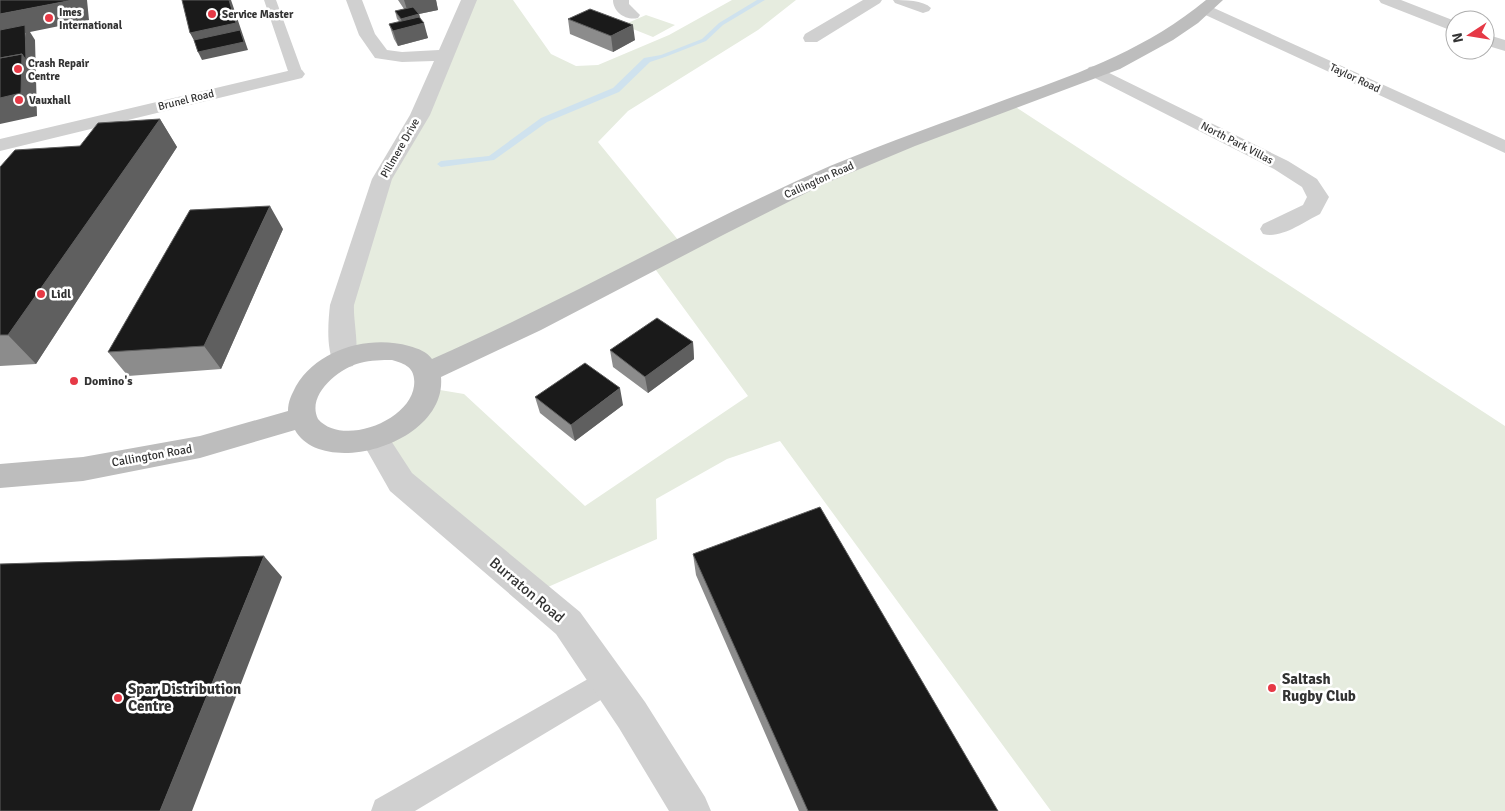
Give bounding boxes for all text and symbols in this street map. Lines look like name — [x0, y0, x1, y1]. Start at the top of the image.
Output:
place label: Imes International — [59, 6, 123, 32]
marker: Service Master — [206, 8, 218, 20]
place label: Service Master — [222, 8, 294, 21]
north arrow — [1445, 10, 1495, 60]
marker: Imes International — [43, 12, 55, 24]
text: N — [1448, 31, 1467, 44]
place label: Crash Repair Centre — [28, 57, 90, 83]
street label: Taylor Road — [1328, 61, 1382, 95]
marker: Crash Repair Centre — [12, 63, 24, 75]
street label: Brunel Road — [157, 87, 216, 113]
marker: Vauxhall — [13, 94, 25, 106]
place label: Vauxhall — [29, 94, 71, 107]
street label: Pillmere Drive — [378, 116, 422, 180]
street label: North Park Villas — [1199, 119, 1275, 167]
street label: Callington Road — [782, 159, 856, 201]
place label: Lidl — [51, 287, 71, 302]
marker: Lidl — [35, 288, 47, 300]
place label: Domino's — [84, 374, 133, 389]
marker: Domino's — [68, 375, 80, 387]
street label: Callington Road — [111, 442, 193, 470]
street label: Burraton Road — [486, 553, 568, 627]
place label: Saltash Rugby Club — [1282, 670, 1356, 705]
place label: Spar Distribution Centre — [128, 680, 241, 715]
marker: Saltash Rugby Club — [1266, 682, 1278, 694]
marker: Spar Distribution Centre — [112, 692, 124, 704]

